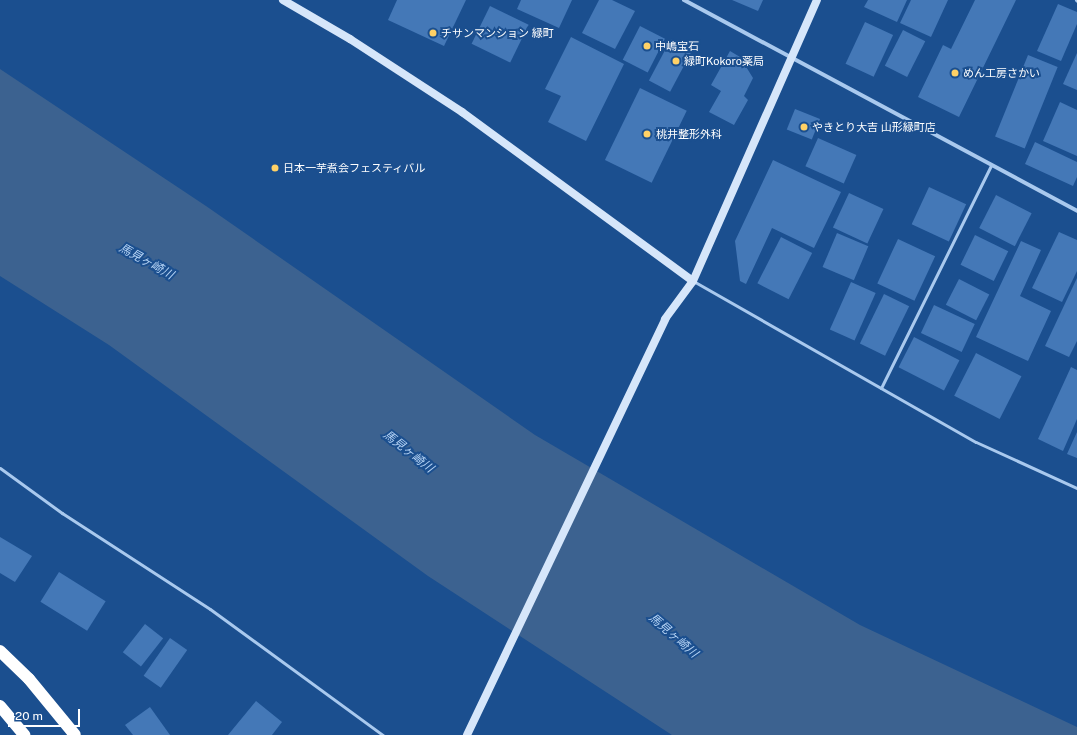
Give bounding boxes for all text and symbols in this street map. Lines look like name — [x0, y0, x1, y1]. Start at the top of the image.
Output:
place label: チサンマンション 緑町 — [441, 26, 554, 40]
marker: チサンマンション 緑町 — [428, 28, 438, 38]
place label: 中嶋宝石 — [655, 39, 699, 53]
marker: 中嶋宝石 — [642, 41, 652, 51]
place label: 緑町Kokoro薬局 — [684, 54, 764, 68]
marker: 緑町Kokoro薬局 — [671, 56, 681, 66]
place label: めん工房さかい — [963, 66, 1040, 80]
marker: めん工房さかい — [950, 68, 960, 78]
place label: やきとり大吉 山形緑町店 — [812, 120, 936, 134]
marker: やきとり大吉 山形緑町店 — [799, 122, 809, 132]
place label: 桃井整形外科 — [656, 127, 722, 141]
marker: 桃井整形外科 — [641, 128, 653, 140]
place label: 日本一芋煮会フェスティバル — [283, 161, 426, 175]
marker: 日本一芋煮会フェスティバル — [270, 163, 280, 173]
water label: 馬見ヶ崎川 — [116, 241, 176, 283]
water label: 馬見ヶ崎川 — [380, 428, 436, 476]
water label: 馬見ヶ崎川 — [646, 611, 700, 661]
scale bar — [10, 701, 82, 727]
text: 20 m — [15, 709, 43, 723]

